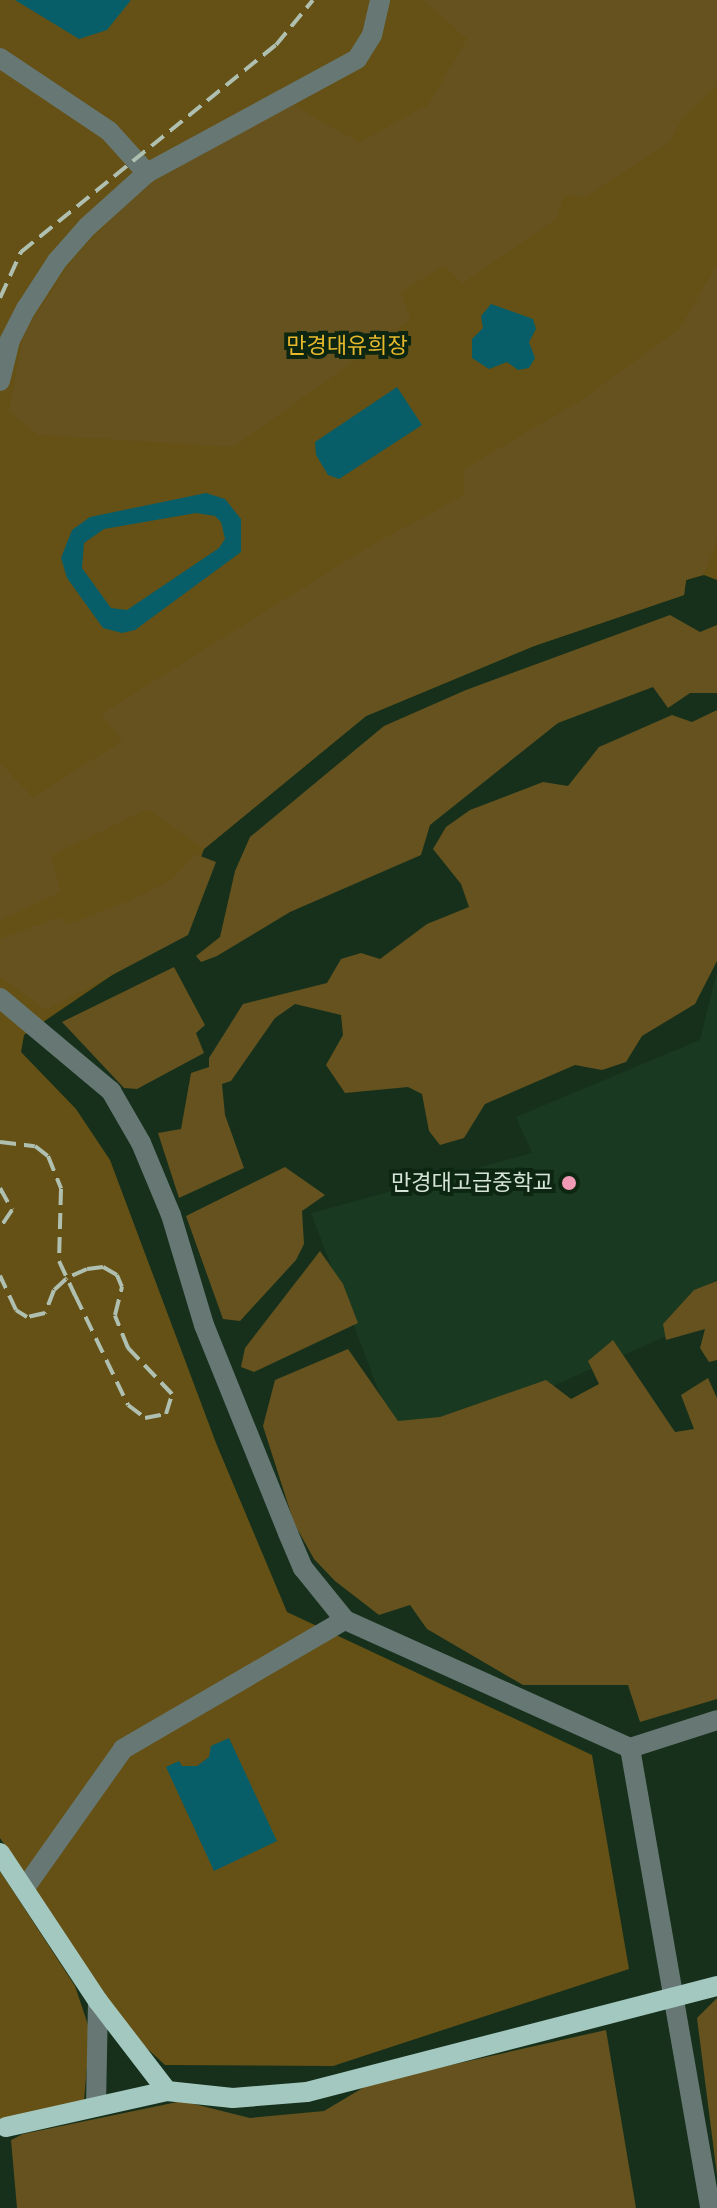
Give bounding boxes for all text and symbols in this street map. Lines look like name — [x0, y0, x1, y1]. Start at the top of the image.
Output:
park label: 만경대유희장 — [286, 333, 408, 359]
place label: 만경대고급중학교 — [391, 1170, 553, 1196]
marker: 만경대고급중학교 — [560, 1174, 578, 1192]

